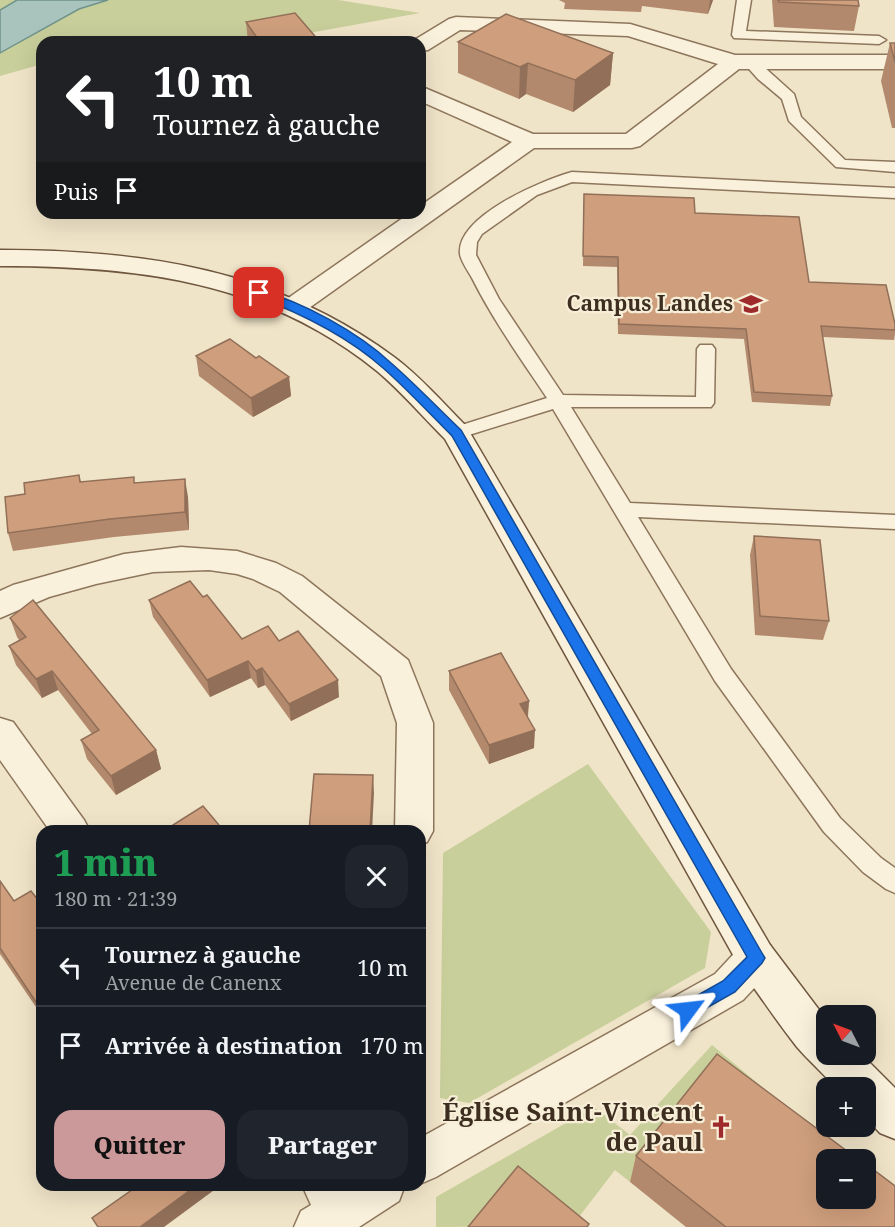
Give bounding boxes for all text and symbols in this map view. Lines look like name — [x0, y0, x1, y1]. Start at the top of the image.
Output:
text: 10 m — [153, 52, 253, 109]
icon: left — [54, 60, 132, 138]
text: Tournez à gauche — [153, 106, 380, 143]
icon: arrive — [110, 174, 143, 207]
text: Puis — [54, 176, 98, 206]
pin — [233, 267, 284, 318]
icon: arrive — [242, 276, 275, 309]
place label: Campus Landes — [566, 289, 733, 317]
school or university icon: Campus Landes — [738, 291, 764, 317]
text: 1 min — [54, 838, 157, 887]
button: close — [345, 845, 408, 908]
text: 180 m · 21:39 — [54, 885, 177, 912]
text: Tournez à gauche — [105, 939, 301, 969]
icon: left — [54, 951, 87, 984]
text: 10 m — [357, 952, 408, 982]
text: Avenue de Canenx — [105, 969, 281, 996]
position arrow — [656, 978, 720, 1042]
north arrow — [816, 1005, 876, 1065]
map controls — [816, 1005, 876, 1209]
icon: arrive — [54, 1029, 87, 1062]
text: Arrivée à destination — [105, 1030, 342, 1060]
text: 170 m — [360, 1030, 424, 1060]
button: + — [816, 1077, 876, 1137]
place label: Église Saint-Vincent de Paul — [442, 1093, 703, 1159]
button: Quitter — [54, 1110, 225, 1179]
button: Partager — [237, 1110, 408, 1179]
church icon: Église Saint-Vincent de Paul — [708, 1114, 734, 1140]
button: − — [816, 1149, 876, 1209]

